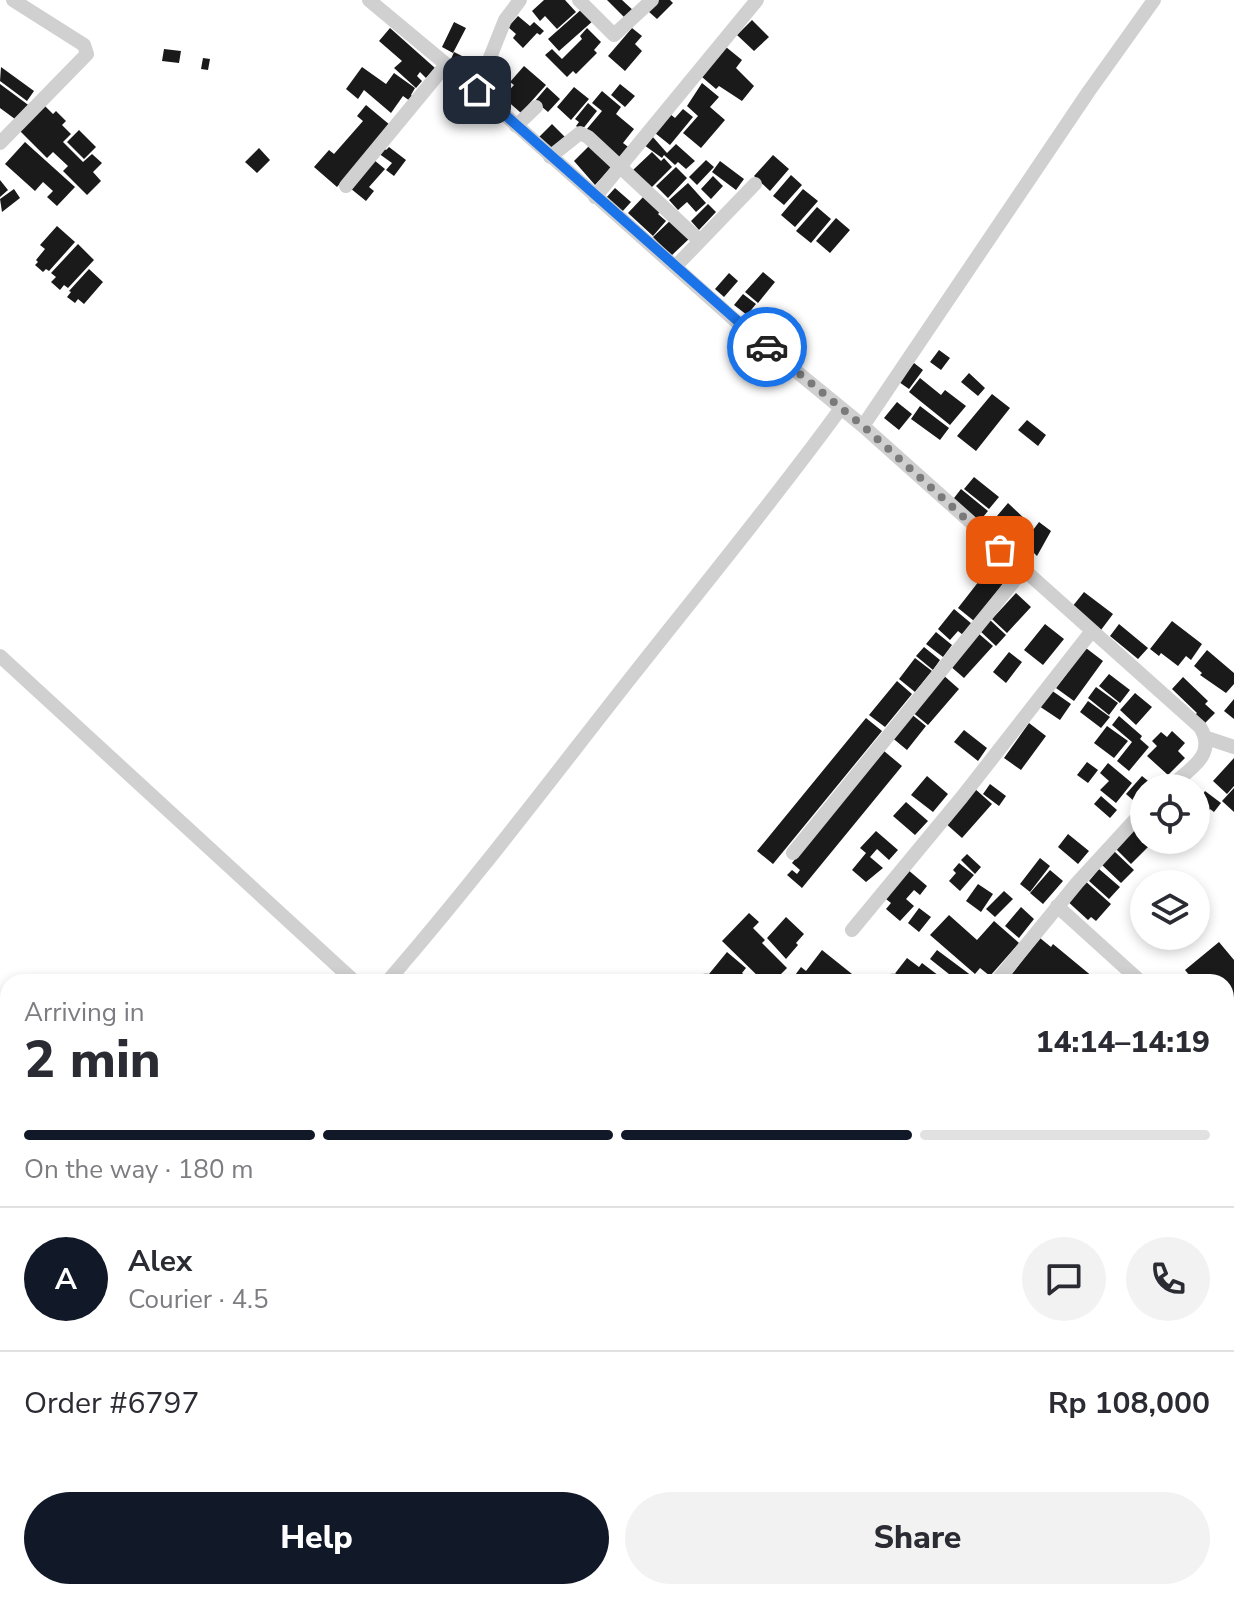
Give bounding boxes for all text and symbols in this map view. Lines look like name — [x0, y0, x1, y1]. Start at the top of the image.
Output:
pin — [443, 56, 511, 124]
icon: home — [455, 68, 499, 112]
courier — [727, 307, 807, 387]
icon: car — [745, 325, 789, 369]
pin — [966, 516, 1034, 584]
icon: bag — [978, 528, 1022, 572]
map controls — [1130, 774, 1210, 950]
button: locate — [1130, 774, 1210, 854]
button: layers — [1130, 870, 1210, 950]
text: Arriving in — [24, 995, 145, 1030]
text: 14:14–14:19 — [1035, 1022, 1210, 1063]
text: 2 min — [24, 1024, 161, 1095]
text: On the way · 180 m — [24, 1152, 253, 1187]
button: chat — [1022, 1237, 1106, 1321]
button: phone — [1126, 1237, 1210, 1321]
text: Alex — [128, 1241, 192, 1282]
text: A — [55, 1259, 77, 1300]
text: Courier · 4.5 — [128, 1282, 269, 1317]
text: Order #6797 — [24, 1383, 199, 1424]
text: Rp 108,000 — [1048, 1383, 1210, 1424]
button: Help — [24, 1492, 609, 1584]
button: Share — [625, 1492, 1210, 1584]

